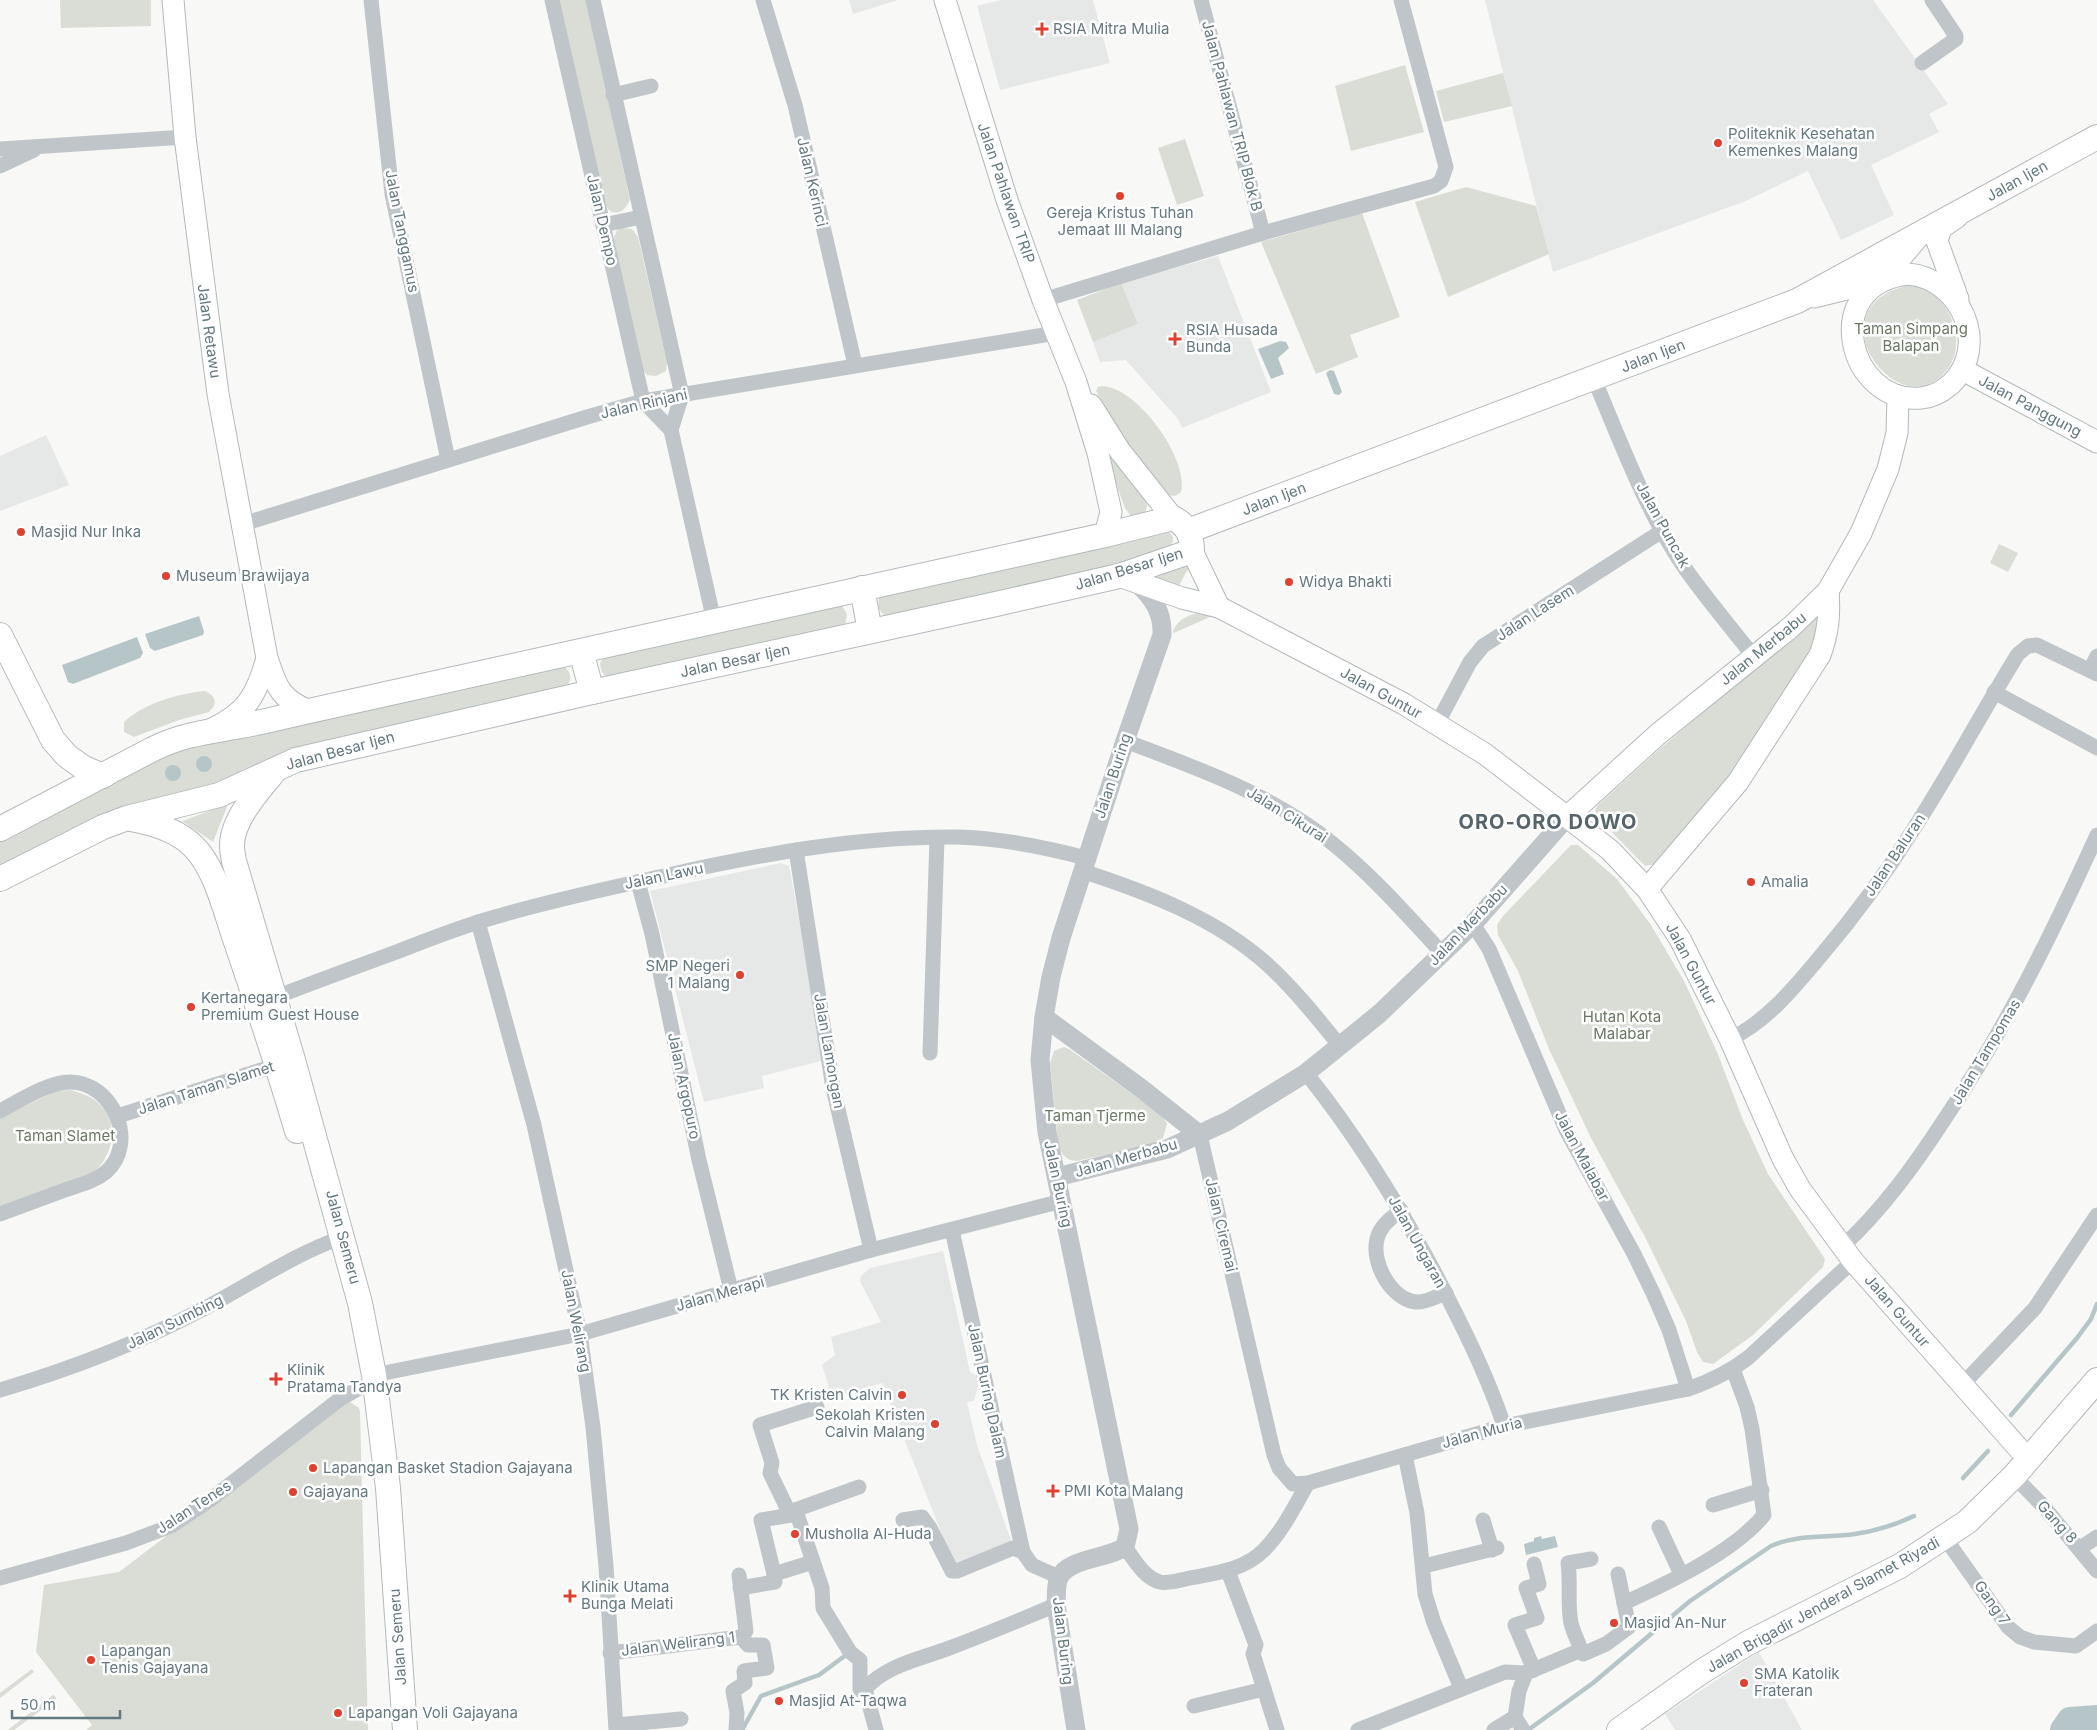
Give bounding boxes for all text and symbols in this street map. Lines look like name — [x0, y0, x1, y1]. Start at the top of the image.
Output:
street label: Jalan Pahlawan TRIP Blok B — [1198, 18, 1267, 213]
place label: RSIA Mitra Mulia — [1053, 19, 1169, 38]
marker: RSIA Mitra Mulia — [1035, 22, 1049, 36]
street label: Jalan Pahlawan TRIP — [973, 120, 1040, 266]
place label: Politeknik Kesehatan Kemenkes Malang — [1728, 124, 1875, 160]
street label: Jalan Kerinci — [793, 135, 832, 228]
marker: Politeknik Kesehatan Kemenkes Malang — [1712, 137, 1724, 149]
street label: Jalan Ijen — [1983, 156, 2051, 205]
street label: Jalan Tanggamus — [381, 168, 424, 294]
street label: Jalan Dempo — [583, 172, 622, 267]
marker: Gereja Kristus Tuhan Jemaat III Malang — [1114, 190, 1126, 202]
place label: Gereja Kristus Tuhan Jemaat III Malang — [1046, 203, 1194, 239]
street label: Jalan Retawu — [193, 283, 226, 379]
park label: Taman Simpang Balapan — [1854, 319, 1968, 355]
place label: RSIA Husada Bunda — [1186, 320, 1278, 356]
marker: RSIA Husada Bunda — [1168, 332, 1182, 346]
street label: Jalan Ijen — [1618, 335, 1688, 376]
street label: Jalan Panggung — [1975, 370, 2085, 441]
street label: Jalan Rinjani — [598, 384, 689, 423]
street label: Jalan Ijen — [1239, 478, 1309, 519]
street label: Jalan Puncak — [1632, 479, 1695, 571]
place label: Masjid Nur Inka — [31, 522, 141, 541]
marker: Masjid Nur Inka — [15, 526, 27, 538]
street label: Jalan Besar Ijen — [1072, 543, 1185, 594]
place label: Museum Brawijaya — [176, 566, 310, 585]
marker: Museum Brawijaya — [160, 570, 172, 582]
place label: Widya Bhakti — [1299, 572, 1392, 591]
marker: Widya Bhakti — [1283, 576, 1295, 588]
street label: Jalan Lasem — [1492, 580, 1577, 645]
street label: Jalan Merbabu — [1715, 608, 1810, 689]
street label: Jalan Besar Ijen — [678, 640, 792, 681]
street label: Jalan Guntur — [1337, 662, 1426, 723]
street label: Jalan Besar Ijen — [283, 727, 396, 774]
street label: Jalan Buring — [1090, 731, 1135, 821]
street label: Jalan Cikurai — [1243, 782, 1331, 847]
district label: ORO-ORO DOWO — [1458, 810, 1638, 834]
street label: Jalan Baluran — [1860, 810, 1929, 900]
street label: Jalan Lawu — [623, 858, 705, 893]
place label: Amalia — [1761, 872, 1809, 891]
marker: Amalia — [1745, 876, 1757, 888]
street label: Jalan Merbabu — [1424, 880, 1511, 969]
street label: Jalan Guntur — [1662, 919, 1721, 1008]
place label: SMP Negeri 1 Malang — [646, 956, 730, 992]
marker: SMP Negeri 1 Malang — [734, 969, 746, 981]
place label: Kertanegara Premium Guest House — [201, 988, 359, 1024]
street label: Jalan Lamongan — [810, 992, 849, 1110]
street label: Jalan Tampomas — [1947, 995, 2025, 1108]
marker: Kertanegara Premium Guest House — [185, 1001, 197, 1013]
park label: Hutan Kota Malabar — [1583, 1007, 1661, 1043]
street label: Jalan Argopuro — [664, 1031, 705, 1141]
street label: Jalan Taman Slamet — [135, 1056, 277, 1119]
park label: Taman Tjerme — [1044, 1106, 1146, 1125]
street label: Jalan Malabar — [1551, 1107, 1614, 1204]
park label: Taman Slamet — [15, 1126, 115, 1145]
street label: Jalan Merbabu — [1072, 1134, 1179, 1181]
street label: Jalan Buring — [1040, 1139, 1077, 1229]
street label: Jalan Ciremai — [1201, 1176, 1242, 1274]
street label: Jalan Semeru — [322, 1188, 365, 1286]
street label: Jalan Ungaran — [1384, 1192, 1451, 1291]
street label: Jalan Welirang — [557, 1268, 596, 1374]
street label: Jalan Guntur — [1861, 1270, 1934, 1351]
street label: Jalan Merapi — [673, 1272, 766, 1315]
street label: Jalan Sumbing — [124, 1290, 226, 1353]
street label: Jalan Buring Dalam — [964, 1322, 1011, 1460]
place label: Klinik Pratama Tandya — [287, 1360, 402, 1396]
marker: Klinik Pratama Tandya — [269, 1372, 283, 1386]
place label: TK Kristen Calvin — [770, 1385, 892, 1404]
marker: TK Kristen Calvin — [896, 1389, 908, 1401]
place label: Sekolah Kristen Calvin Malang — [815, 1405, 925, 1441]
street label: Jalan Muria — [1440, 1413, 1524, 1452]
marker: Sekolah Kristen Calvin Malang — [929, 1418, 941, 1430]
place label: Lapangan Basket Stadion Gajayana — [323, 1458, 573, 1477]
marker: Lapangan Basket Stadion Gajayana — [307, 1462, 319, 1474]
street label: Jalan Tenes — [153, 1475, 235, 1538]
place label: PMI Kota Malang — [1064, 1481, 1184, 1500]
place label: Gajayana — [303, 1482, 369, 1501]
marker: PMI Kota Malang — [1046, 1484, 1060, 1498]
marker: Gajayana — [287, 1486, 299, 1498]
street label: Gang 8 — [2033, 1496, 2082, 1547]
place label: Musholla Al-Huda — [805, 1524, 932, 1543]
marker: Musholla Al-Huda — [789, 1528, 801, 1540]
street label: Jalan Brigadir Jenderal Slamet Riyadi — [1703, 1532, 1943, 1677]
place label: Klinik Utama Bunga Melati — [581, 1577, 673, 1613]
street label: Gang 7 — [1970, 1577, 2015, 1629]
street label: Jalan Semeru — [385, 1588, 410, 1686]
marker: Klinik Utama Bunga Melati — [563, 1589, 577, 1603]
street label: Jalan Buring — [1049, 1596, 1078, 1686]
place label: Masjid An-Nur — [1624, 1613, 1727, 1632]
marker: Masjid An-Nur — [1608, 1617, 1620, 1629]
street label: Jalan Welirang 1 — [620, 1627, 736, 1660]
place label: Lapangan Tenis Gajayana — [101, 1641, 208, 1677]
marker: Lapangan Tenis Gajayana — [85, 1654, 97, 1666]
place label: SMA Katolik Frateran — [1754, 1664, 1840, 1700]
marker: SMA Katolik Frateran — [1738, 1677, 1750, 1689]
scale bar — [12, 1688, 120, 1720]
place label: Masjid At-Taqwa — [789, 1691, 907, 1710]
text: 50 m — [20, 1695, 56, 1714]
marker: Masjid At-Taqwa — [773, 1695, 785, 1707]
place label: Lapangan Voli Gajayana — [348, 1703, 518, 1722]
marker: Lapangan Voli Gajayana — [332, 1707, 344, 1719]

